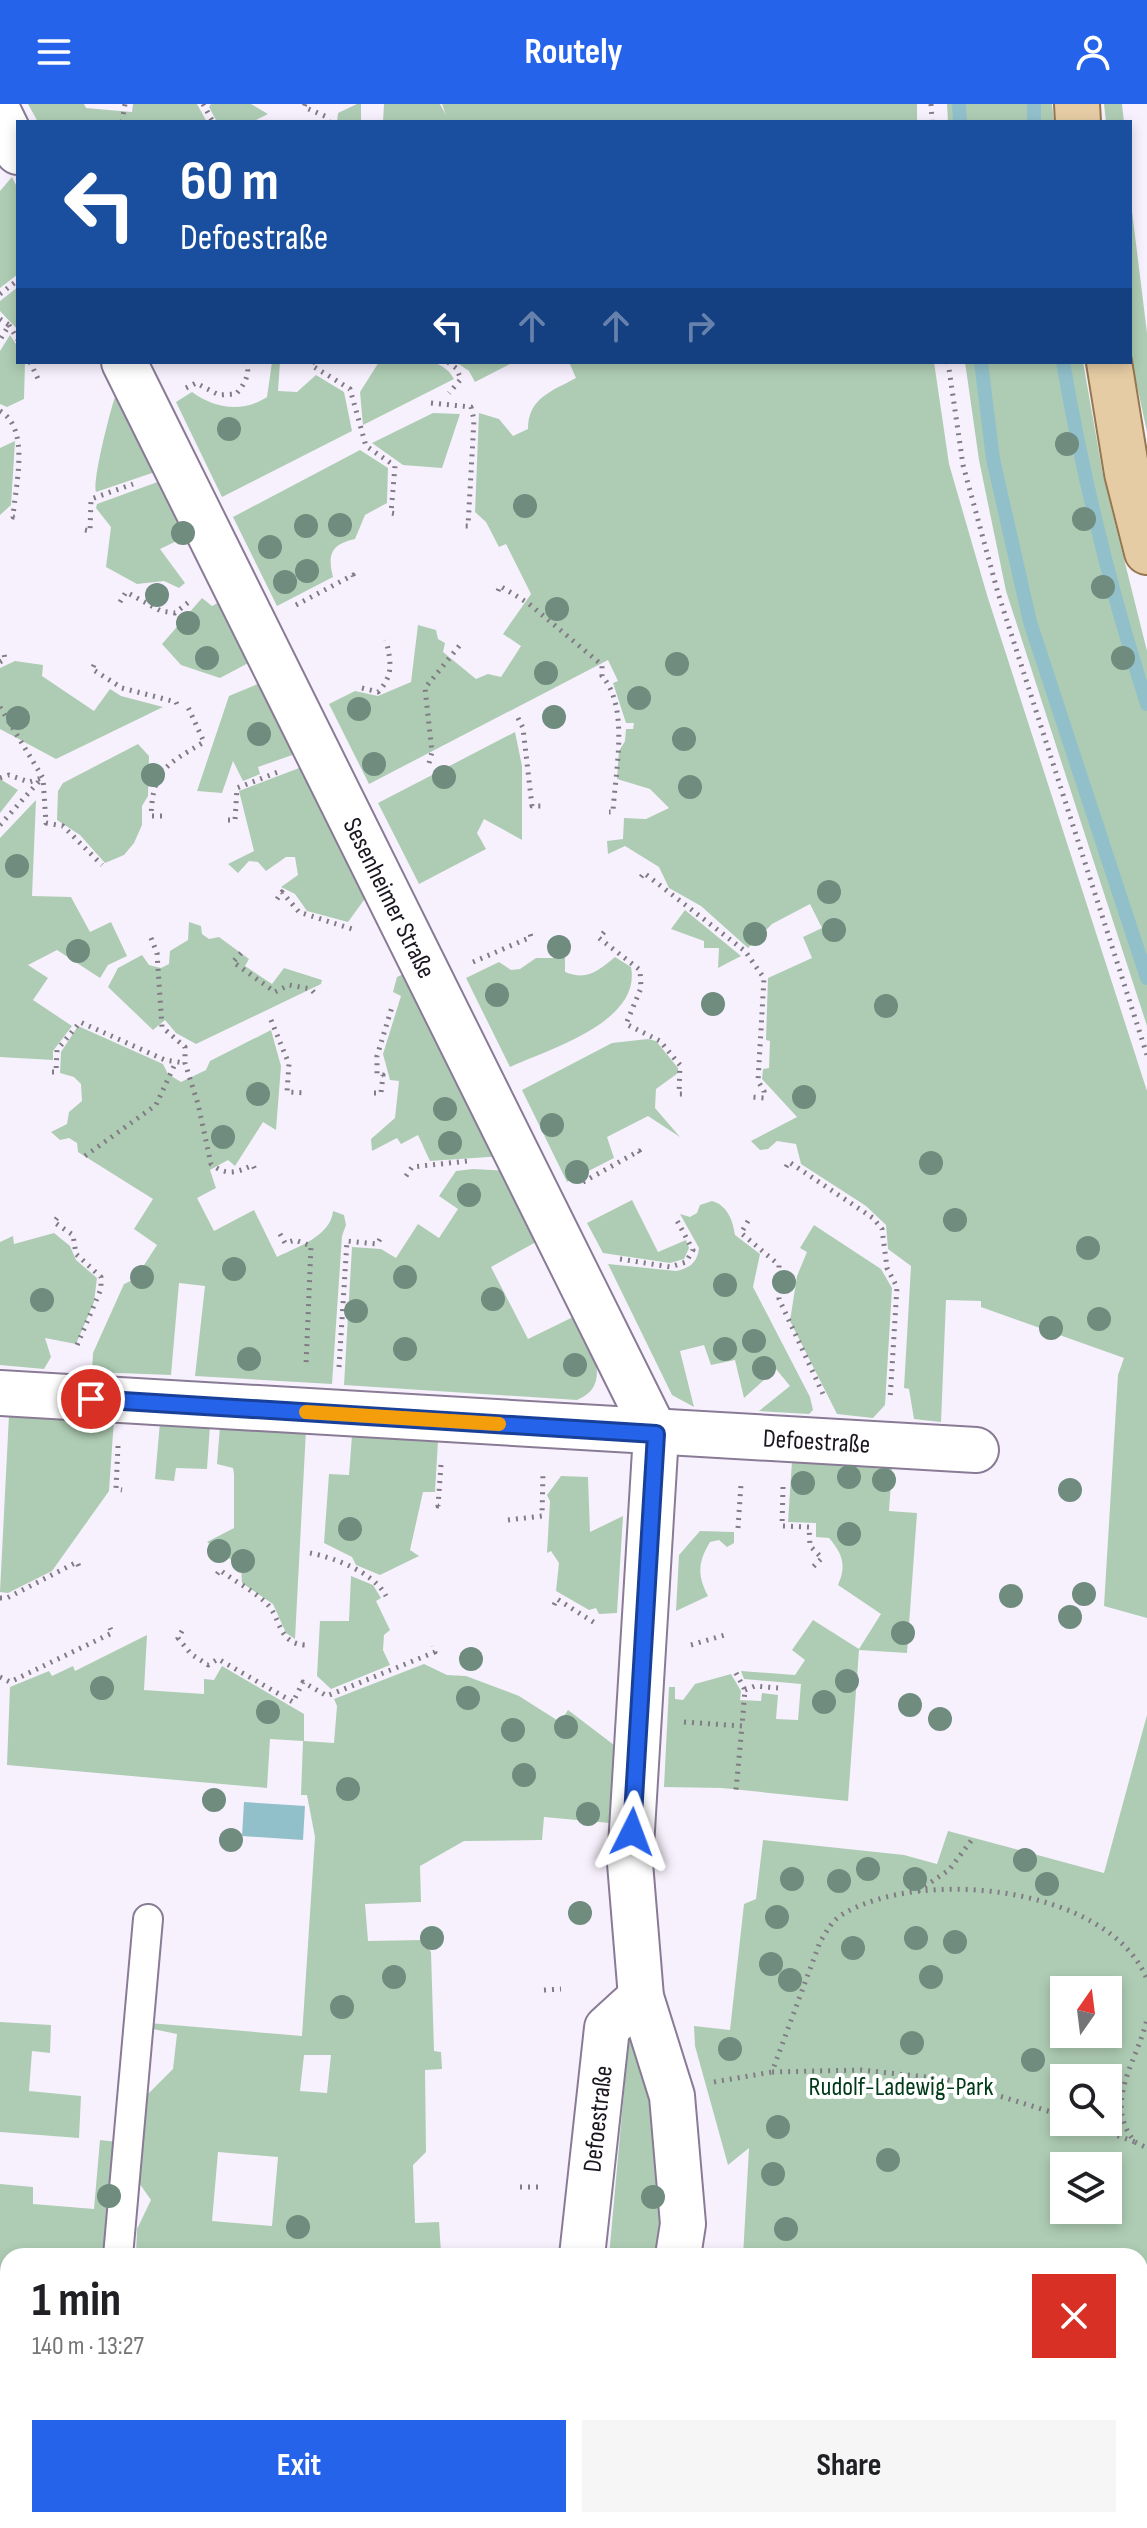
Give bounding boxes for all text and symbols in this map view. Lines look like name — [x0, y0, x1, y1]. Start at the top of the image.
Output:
icon: menu — [32, 30, 76, 74]
icon: person — [1071, 30, 1115, 74]
text: Routely — [524, 31, 623, 74]
text: 60 m — [180, 149, 279, 216]
icon: left — [48, 152, 152, 256]
text: Defoestraße — [180, 217, 328, 260]
icon: left — [426, 304, 470, 348]
icon: ahead — [510, 304, 554, 348]
icon: ahead — [594, 304, 638, 348]
icon: right — [678, 304, 722, 348]
street label: Sesenheimer Straße — [336, 813, 441, 984]
pin — [57, 1365, 125, 1433]
icon: arrive — [69, 1377, 113, 1421]
street label: Defoestraße — [762, 1424, 871, 1461]
position arrow — [590, 1790, 674, 1874]
north arrow — [1050, 1976, 1122, 2048]
map controls — [1050, 1976, 1122, 2224]
street label: Defoestraße — [577, 2064, 620, 2174]
button: search — [1050, 2064, 1122, 2136]
park label: Rudolf-Ladewig-Park — [809, 2072, 994, 2103]
button: layers — [1050, 2152, 1122, 2224]
text: 1 min — [32, 2272, 121, 2329]
button: close — [1032, 2274, 1116, 2358]
text: 140 m · 13:27 — [32, 2331, 144, 2362]
button: Exit — [32, 2420, 566, 2512]
button: Share — [582, 2420, 1116, 2512]

